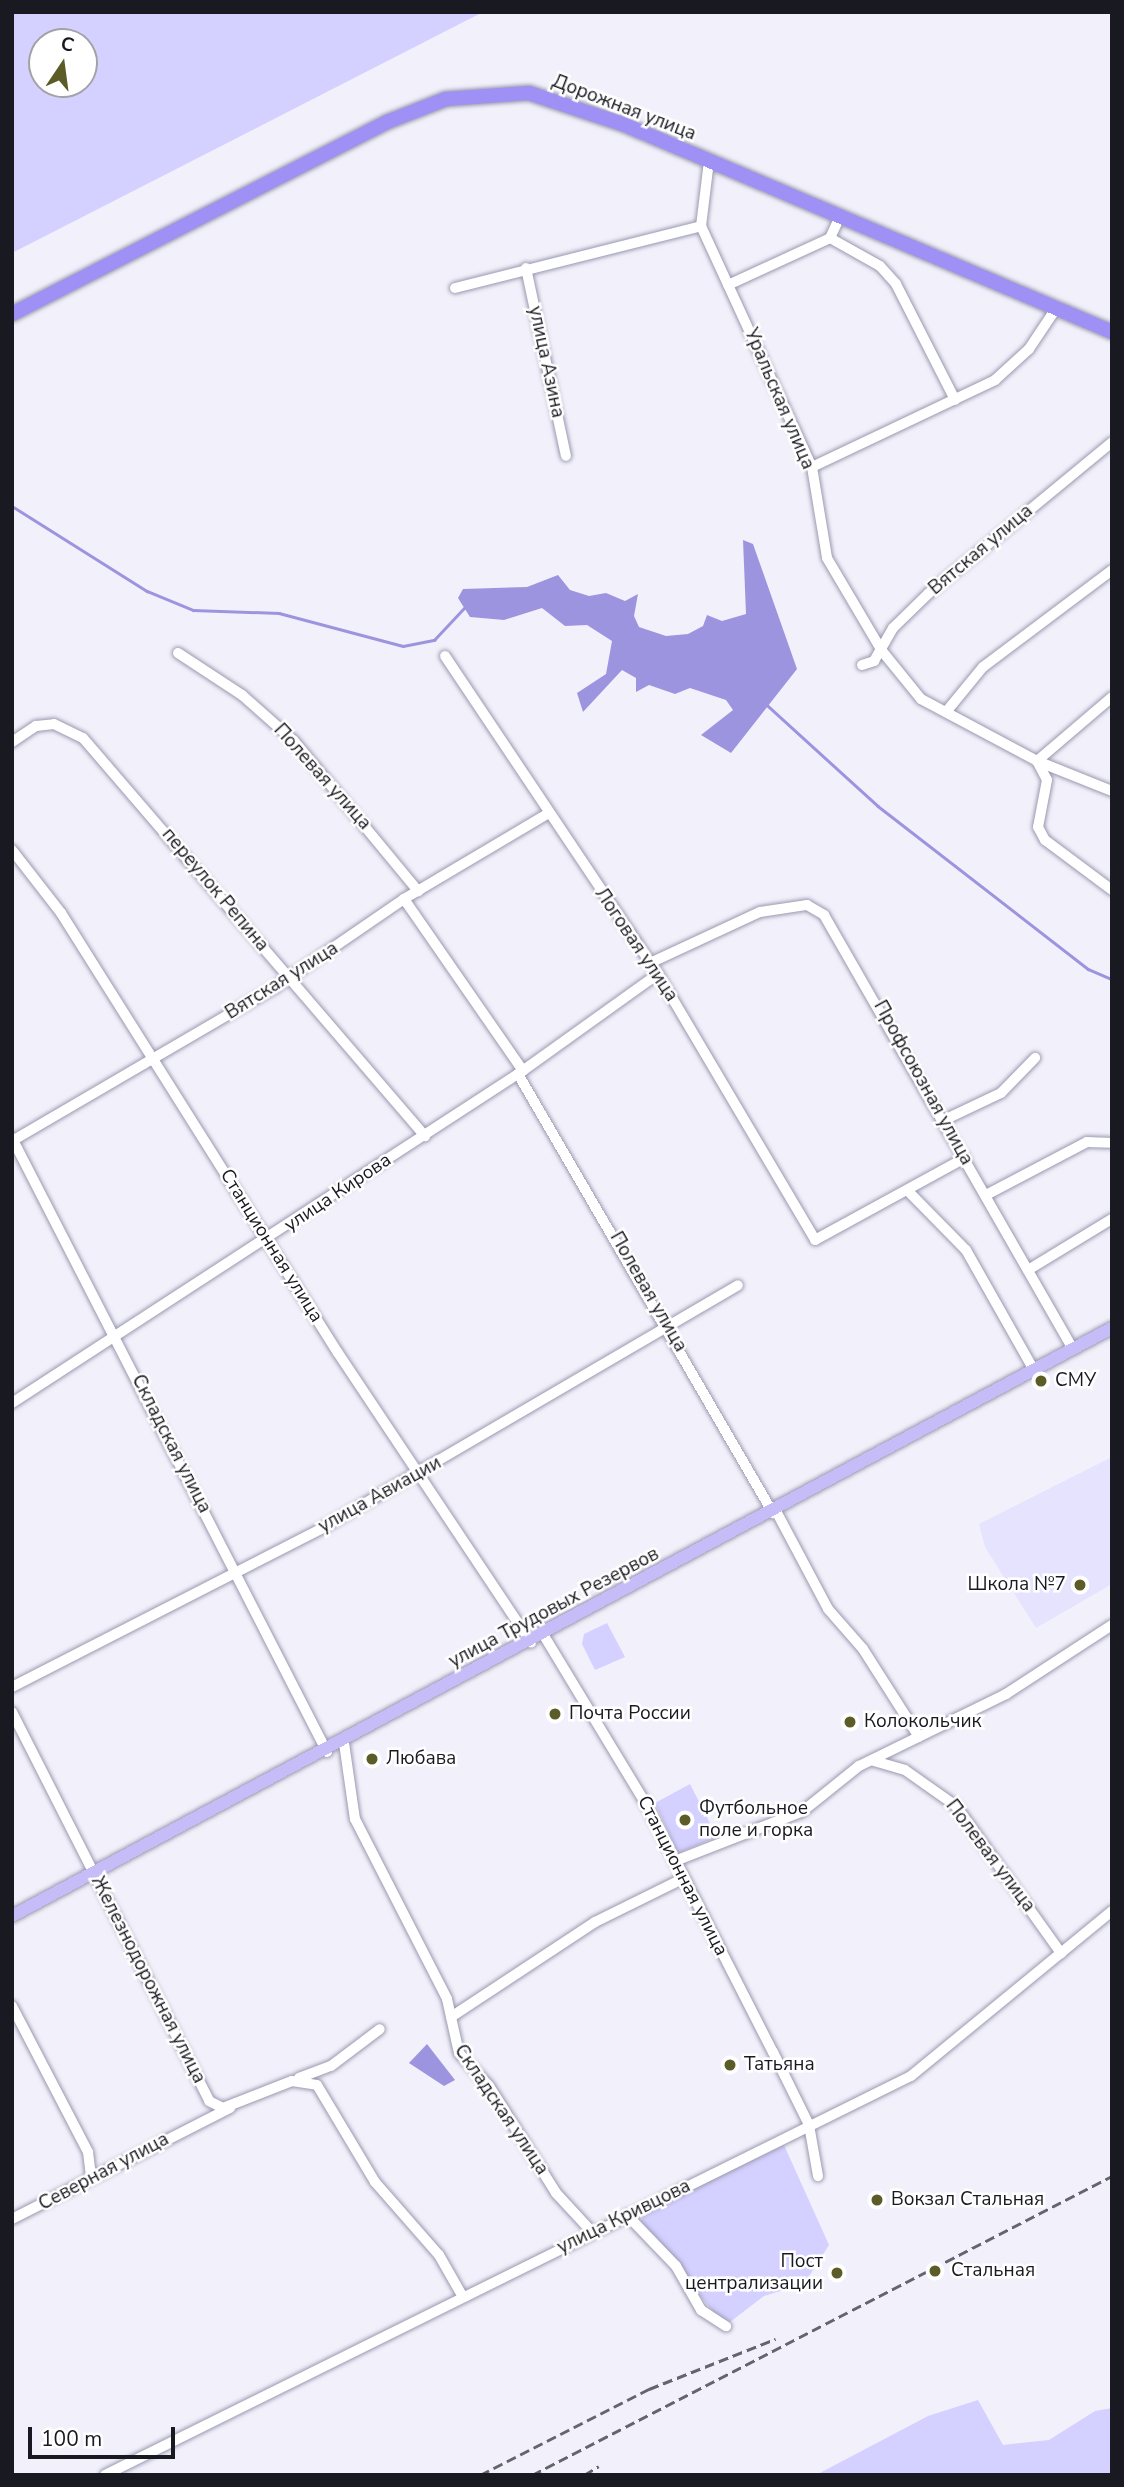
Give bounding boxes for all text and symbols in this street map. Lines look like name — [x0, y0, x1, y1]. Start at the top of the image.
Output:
north arrow — [28, 28, 98, 98]
text: С — [58, 30, 76, 59]
street label: Дорожная улица — [549, 70, 699, 146]
street label: улица Азина — [523, 304, 569, 420]
street label: Уральская улица — [739, 325, 819, 473]
street label: Вятская улица — [924, 500, 1038, 600]
street label: Полевая улица — [268, 719, 376, 835]
street label: переулок Репина — [157, 824, 273, 956]
street label: Логовая улица — [589, 884, 683, 1006]
street label: Вятская улица — [221, 937, 343, 1025]
street label: Профсоюзная улица — [868, 997, 978, 1169]
street label: улица Кирова — [280, 1149, 396, 1237]
street label: Станционная улица — [215, 1165, 327, 1327]
street label: Полевая улица — [604, 1228, 692, 1356]
place label: СМУ — [1055, 1370, 1096, 1392]
street label: Складская улица — [126, 1371, 216, 1517]
marker: СМУ — [1033, 1373, 1049, 1389]
street label: улица Авиации — [315, 1452, 445, 1538]
street label: улица Трудовых Резервов — [445, 1543, 663, 1673]
place label: Школа №7 — [968, 1574, 1066, 1596]
marker: Школа №7 — [1072, 1577, 1088, 1593]
place label: Почта России — [569, 1703, 691, 1725]
marker: Почта России — [547, 1706, 563, 1722]
place label: Колокольчик — [864, 1711, 982, 1733]
marker: Колокольчик — [842, 1714, 858, 1730]
place label: Любава — [386, 1748, 456, 1770]
marker: Любава — [364, 1751, 380, 1767]
street label: Станционная улица — [632, 1792, 732, 1960]
street label: Полевая улица — [940, 1795, 1040, 1917]
place label: Футбольное поле и горка — [699, 1798, 813, 1842]
marker: Футбольное поле и горка — [677, 1812, 693, 1828]
street label: Железнодорожная улица — [86, 1873, 210, 2087]
street label: Складская улица — [449, 2040, 553, 2180]
place label: Татьяна — [744, 2054, 815, 2076]
marker: Татьяна — [722, 2057, 738, 2073]
street label: Северная улица — [35, 2128, 173, 2216]
street label: улица Кривцова — [554, 2175, 694, 2259]
place label: Вокзал Стальная — [891, 2189, 1044, 2211]
marker: Вокзал Стальная — [869, 2192, 885, 2208]
place label: Пост централизации — [685, 2251, 823, 2295]
place label: Стальная — [951, 2260, 1035, 2282]
marker: Стальная — [925, 2261, 945, 2281]
marker: Пост централизации — [829, 2265, 845, 2281]
scale bar — [32, 2414, 178, 2458]
text: 100 m — [41, 2425, 102, 2453]

